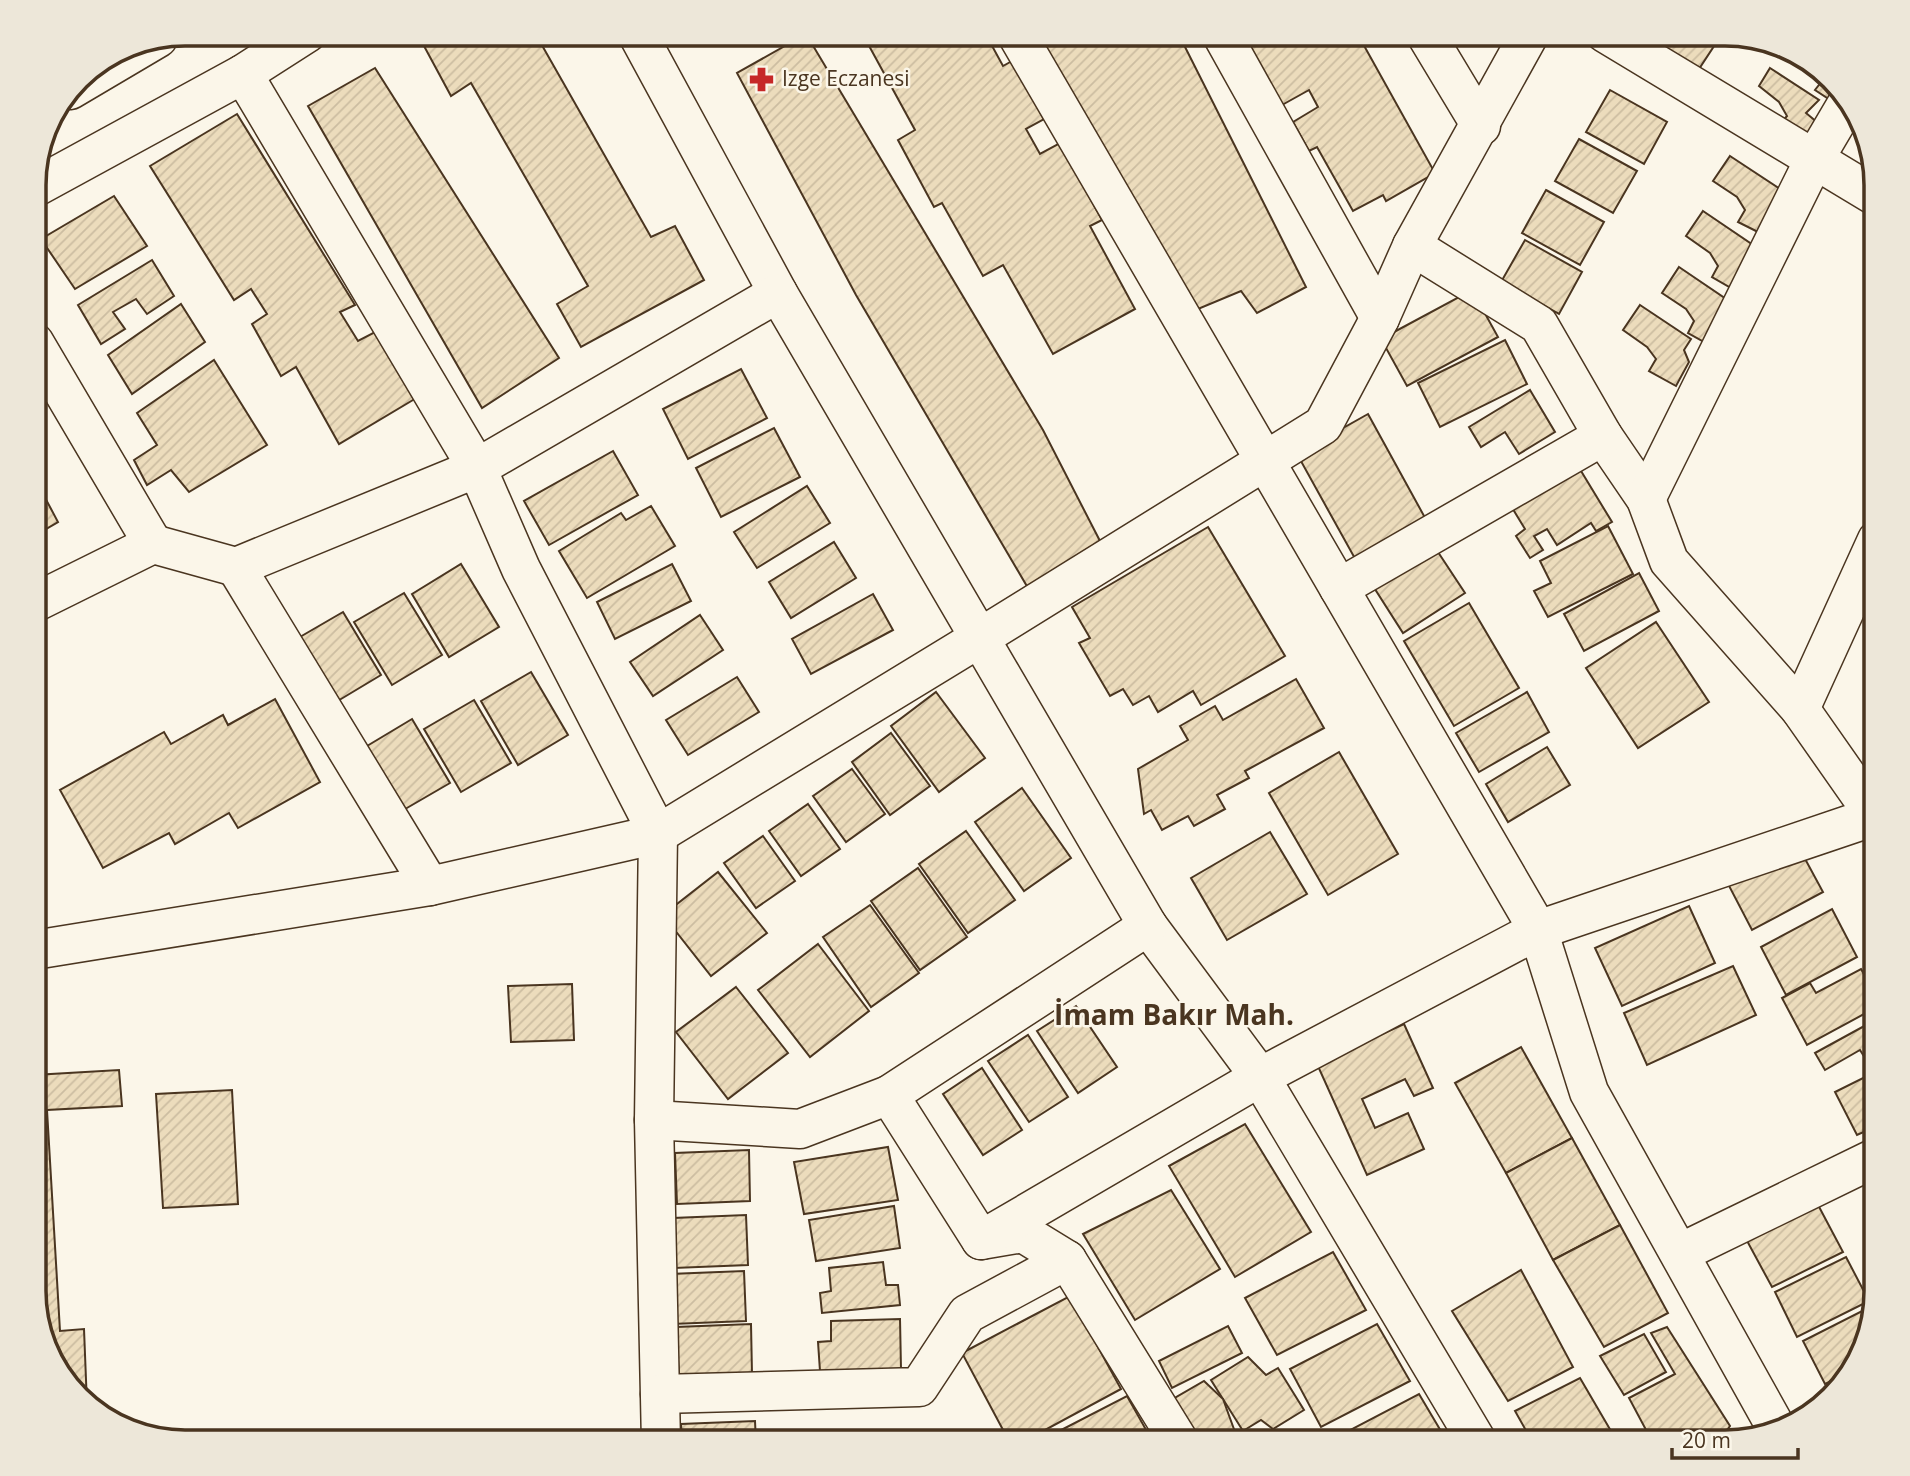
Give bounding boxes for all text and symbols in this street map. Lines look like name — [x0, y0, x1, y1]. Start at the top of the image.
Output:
place label: Izge Eczanesi — [782, 64, 910, 92]
pharmacy icon: Izge Eczanesi — [748, 65, 776, 93]
district label: İmam Bakır Mah. — [1054, 995, 1294, 1033]
scale bar — [1672, 1416, 1798, 1460]
text: 20 m — [1682, 1426, 1731, 1454]

